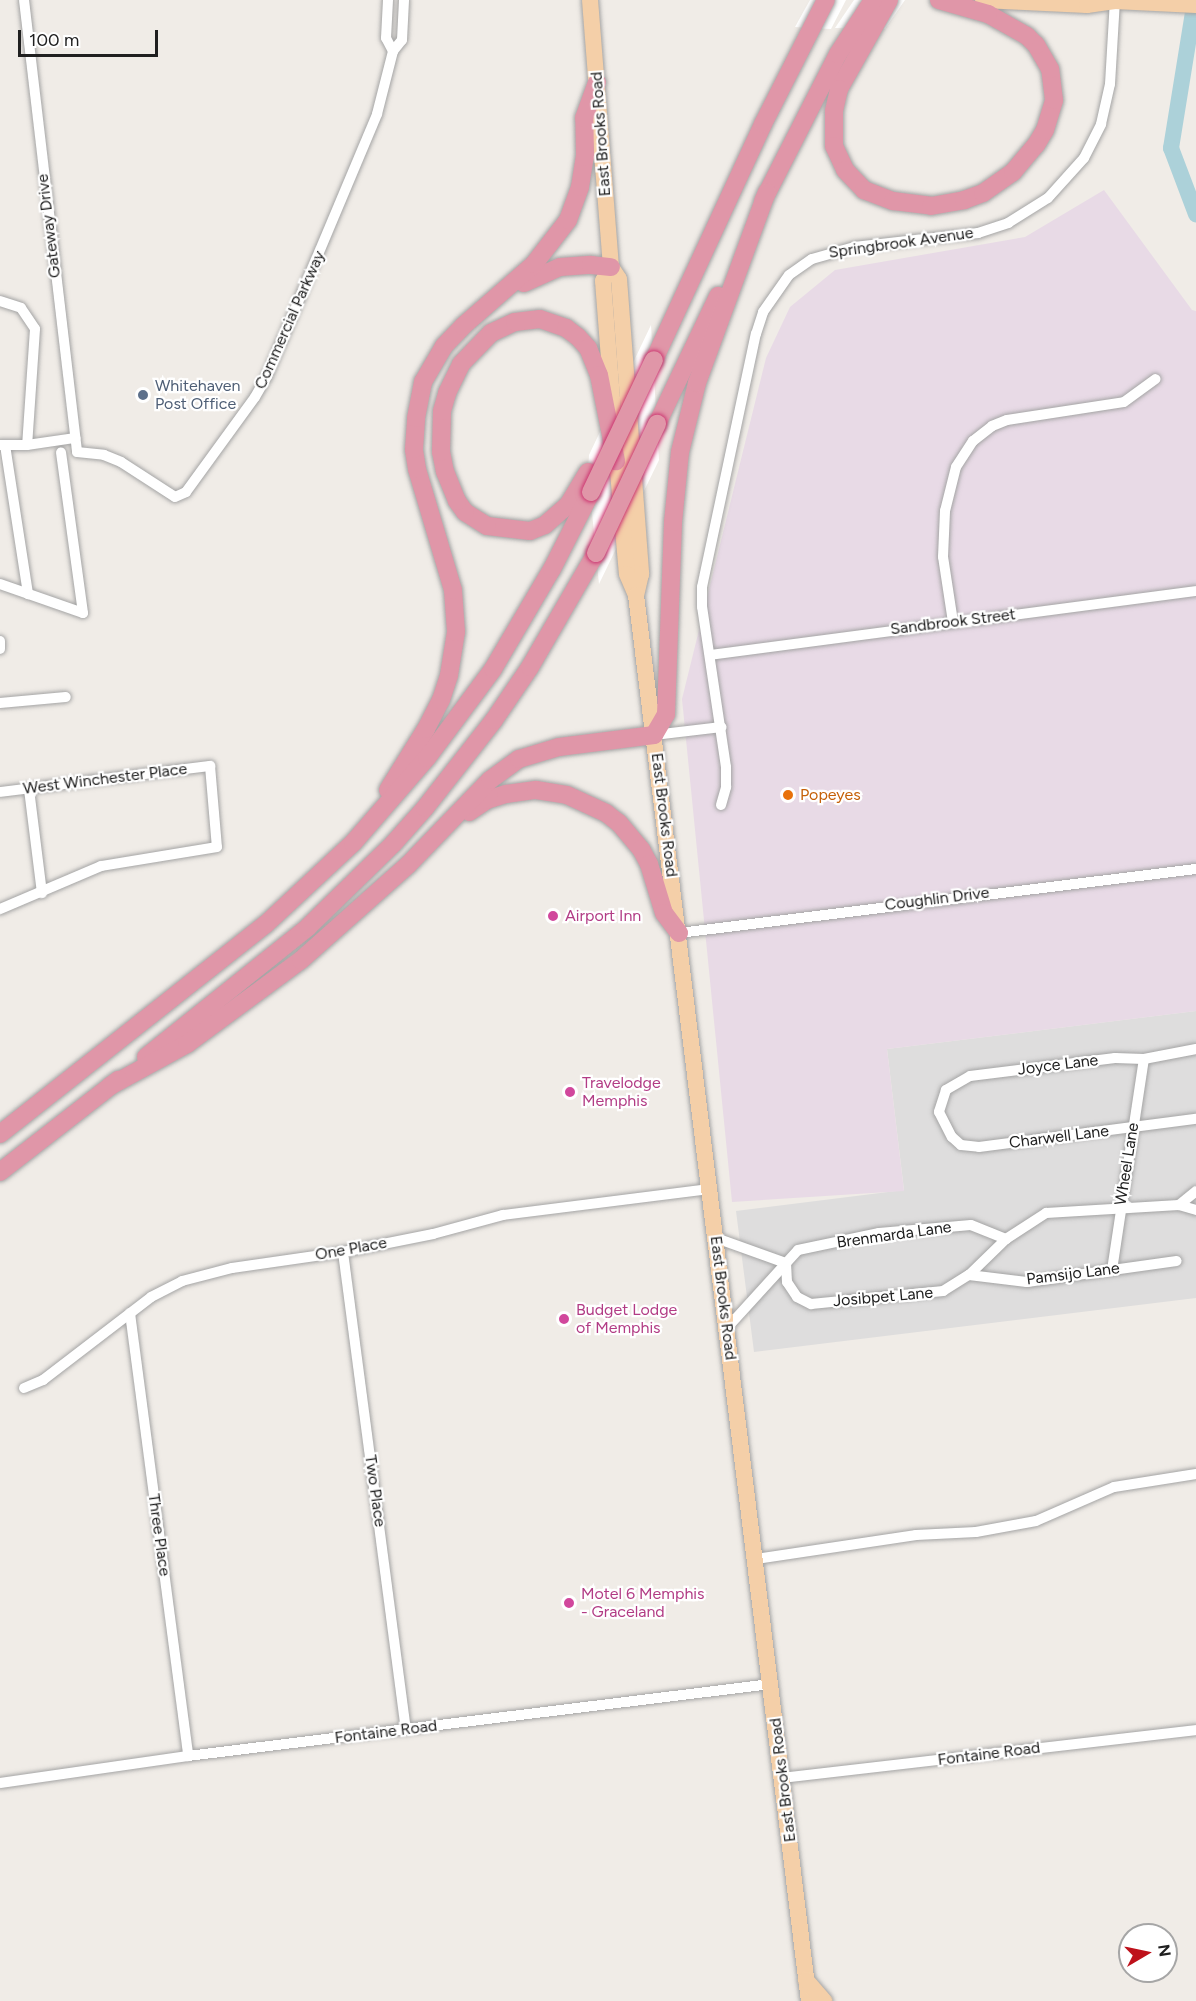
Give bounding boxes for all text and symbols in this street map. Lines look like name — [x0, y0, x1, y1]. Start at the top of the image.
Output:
scale bar — [21, 18, 160, 56]
text: 100 m — [29, 29, 79, 51]
street label: East Brooks Road — [587, 71, 615, 197]
street label: Gateway Drive — [33, 173, 65, 279]
street label: Springbrook Avenue — [827, 223, 975, 263]
street label: Commercial Parkway — [251, 248, 329, 392]
place label: Whitehaven Post Office — [155, 376, 241, 414]
marker: Whitehaven Post Office — [136, 388, 150, 402]
street label: Sandbrook Street — [889, 605, 1017, 639]
street label: East Brooks Road — [647, 752, 681, 878]
street label: West Winchester Place — [22, 759, 188, 799]
place label: Popeyes — [800, 785, 861, 805]
marker: Popeyes — [781, 788, 795, 802]
street label: Coughlin Drive — [884, 883, 990, 915]
place label: Airport Inn — [565, 906, 641, 926]
marker: Airport Inn — [546, 909, 560, 923]
street label: Joyce Lane — [1017, 1051, 1099, 1079]
place label: Travelodge Memphis — [582, 1073, 661, 1111]
marker: Travelodge Memphis — [563, 1085, 577, 1099]
street label: Charwell Lane — [1008, 1121, 1110, 1153]
street label: Wheel Lane — [1111, 1121, 1143, 1207]
street label: Brenmarda Lane — [835, 1217, 953, 1253]
street label: One Place — [314, 1233, 388, 1265]
street label: East Brooks Road — [706, 1235, 740, 1361]
street label: Pamsijo Lane — [1025, 1259, 1121, 1289]
street label: Josibpet Lane — [832, 1283, 934, 1311]
place label: Budget Lodge of Memphis — [576, 1300, 677, 1338]
marker: Budget Lodge of Memphis — [557, 1312, 571, 1326]
street label: Two Place — [360, 1454, 390, 1528]
street label: Three Place — [144, 1493, 174, 1577]
place label: Motel 6 Memphis - Graceland — [581, 1584, 704, 1622]
marker: Motel 6 Memphis - Graceland — [562, 1596, 576, 1610]
street label: Fontaine Road — [334, 1716, 438, 1748]
street label: East Brooks Road — [766, 1717, 800, 1843]
street label: Fontaine Road — [937, 1738, 1041, 1770]
north arrow — [1118, 1923, 1178, 1983]
text: N — [1154, 1943, 1175, 1958]

